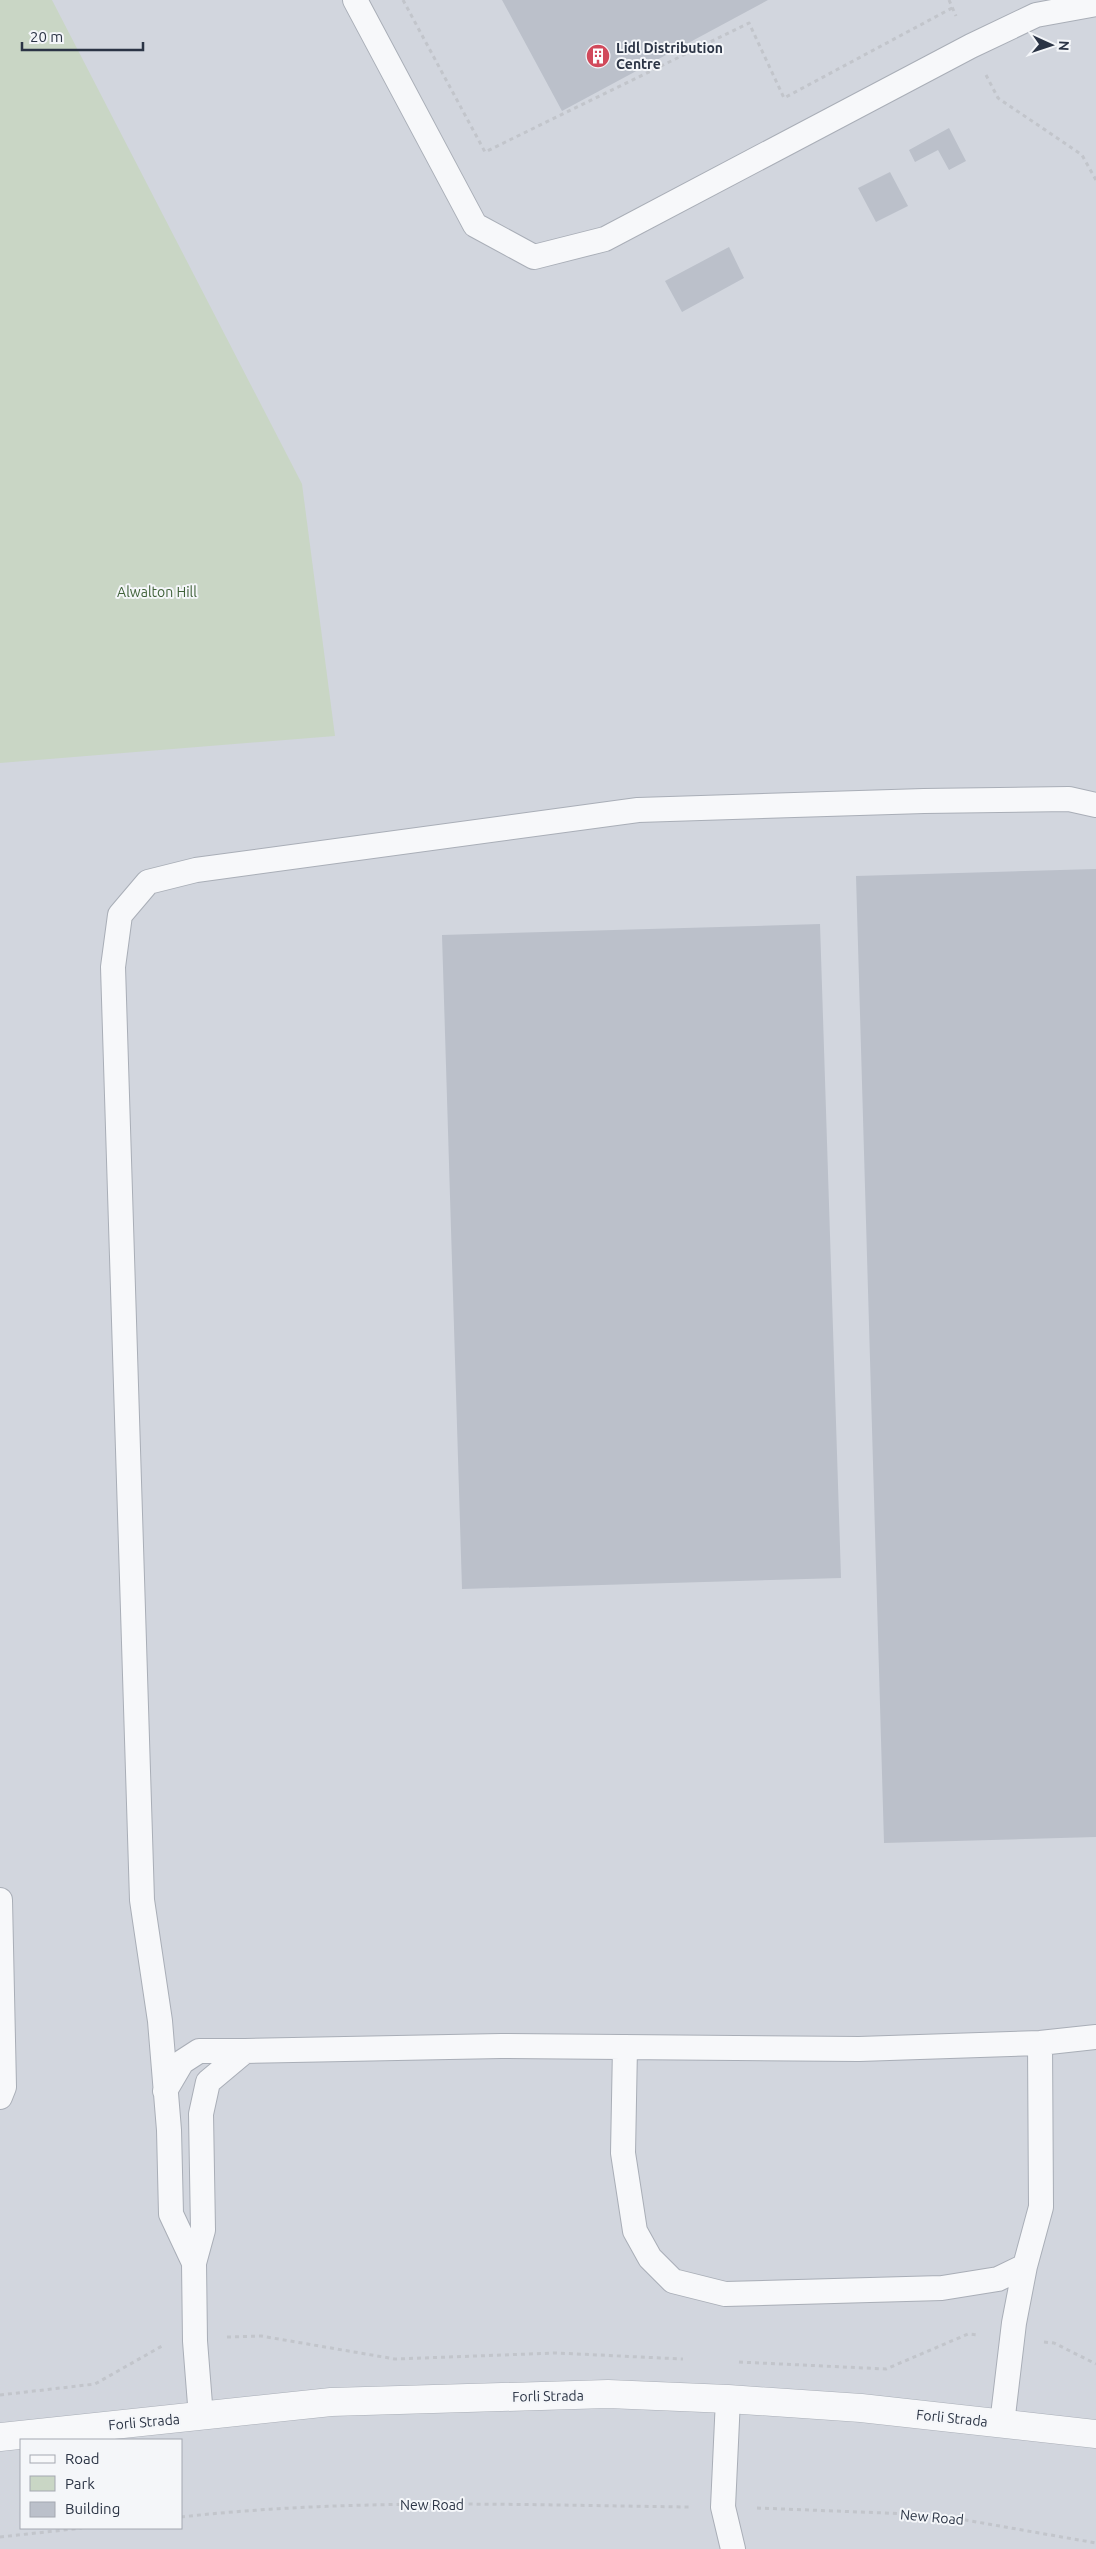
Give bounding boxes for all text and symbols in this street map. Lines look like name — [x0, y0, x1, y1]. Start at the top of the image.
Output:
scale bar — [22, 20, 144, 52]
north arrow — [1026, 20, 1076, 70]
text: 20 m — [30, 28, 63, 45]
place label: Lidl Distribution Centre — [616, 40, 723, 72]
text: N — [1056, 40, 1072, 51]
building icon: Lidl Distribution Centre — [585, 43, 611, 69]
park label: Alwalton Hill — [117, 584, 197, 600]
street label: Forli Strada — [512, 2387, 584, 2405]
street label: Forli Strada — [915, 2406, 989, 2430]
street label: Forli Strada — [108, 2411, 180, 2433]
legend — [20, 2439, 182, 2529]
text: Road — [65, 2450, 100, 2467]
text: Park — [65, 2475, 95, 2492]
street label: New Road — [400, 2497, 464, 2513]
text: Building — [65, 2500, 120, 2517]
street label: New Road — [899, 2506, 965, 2528]

